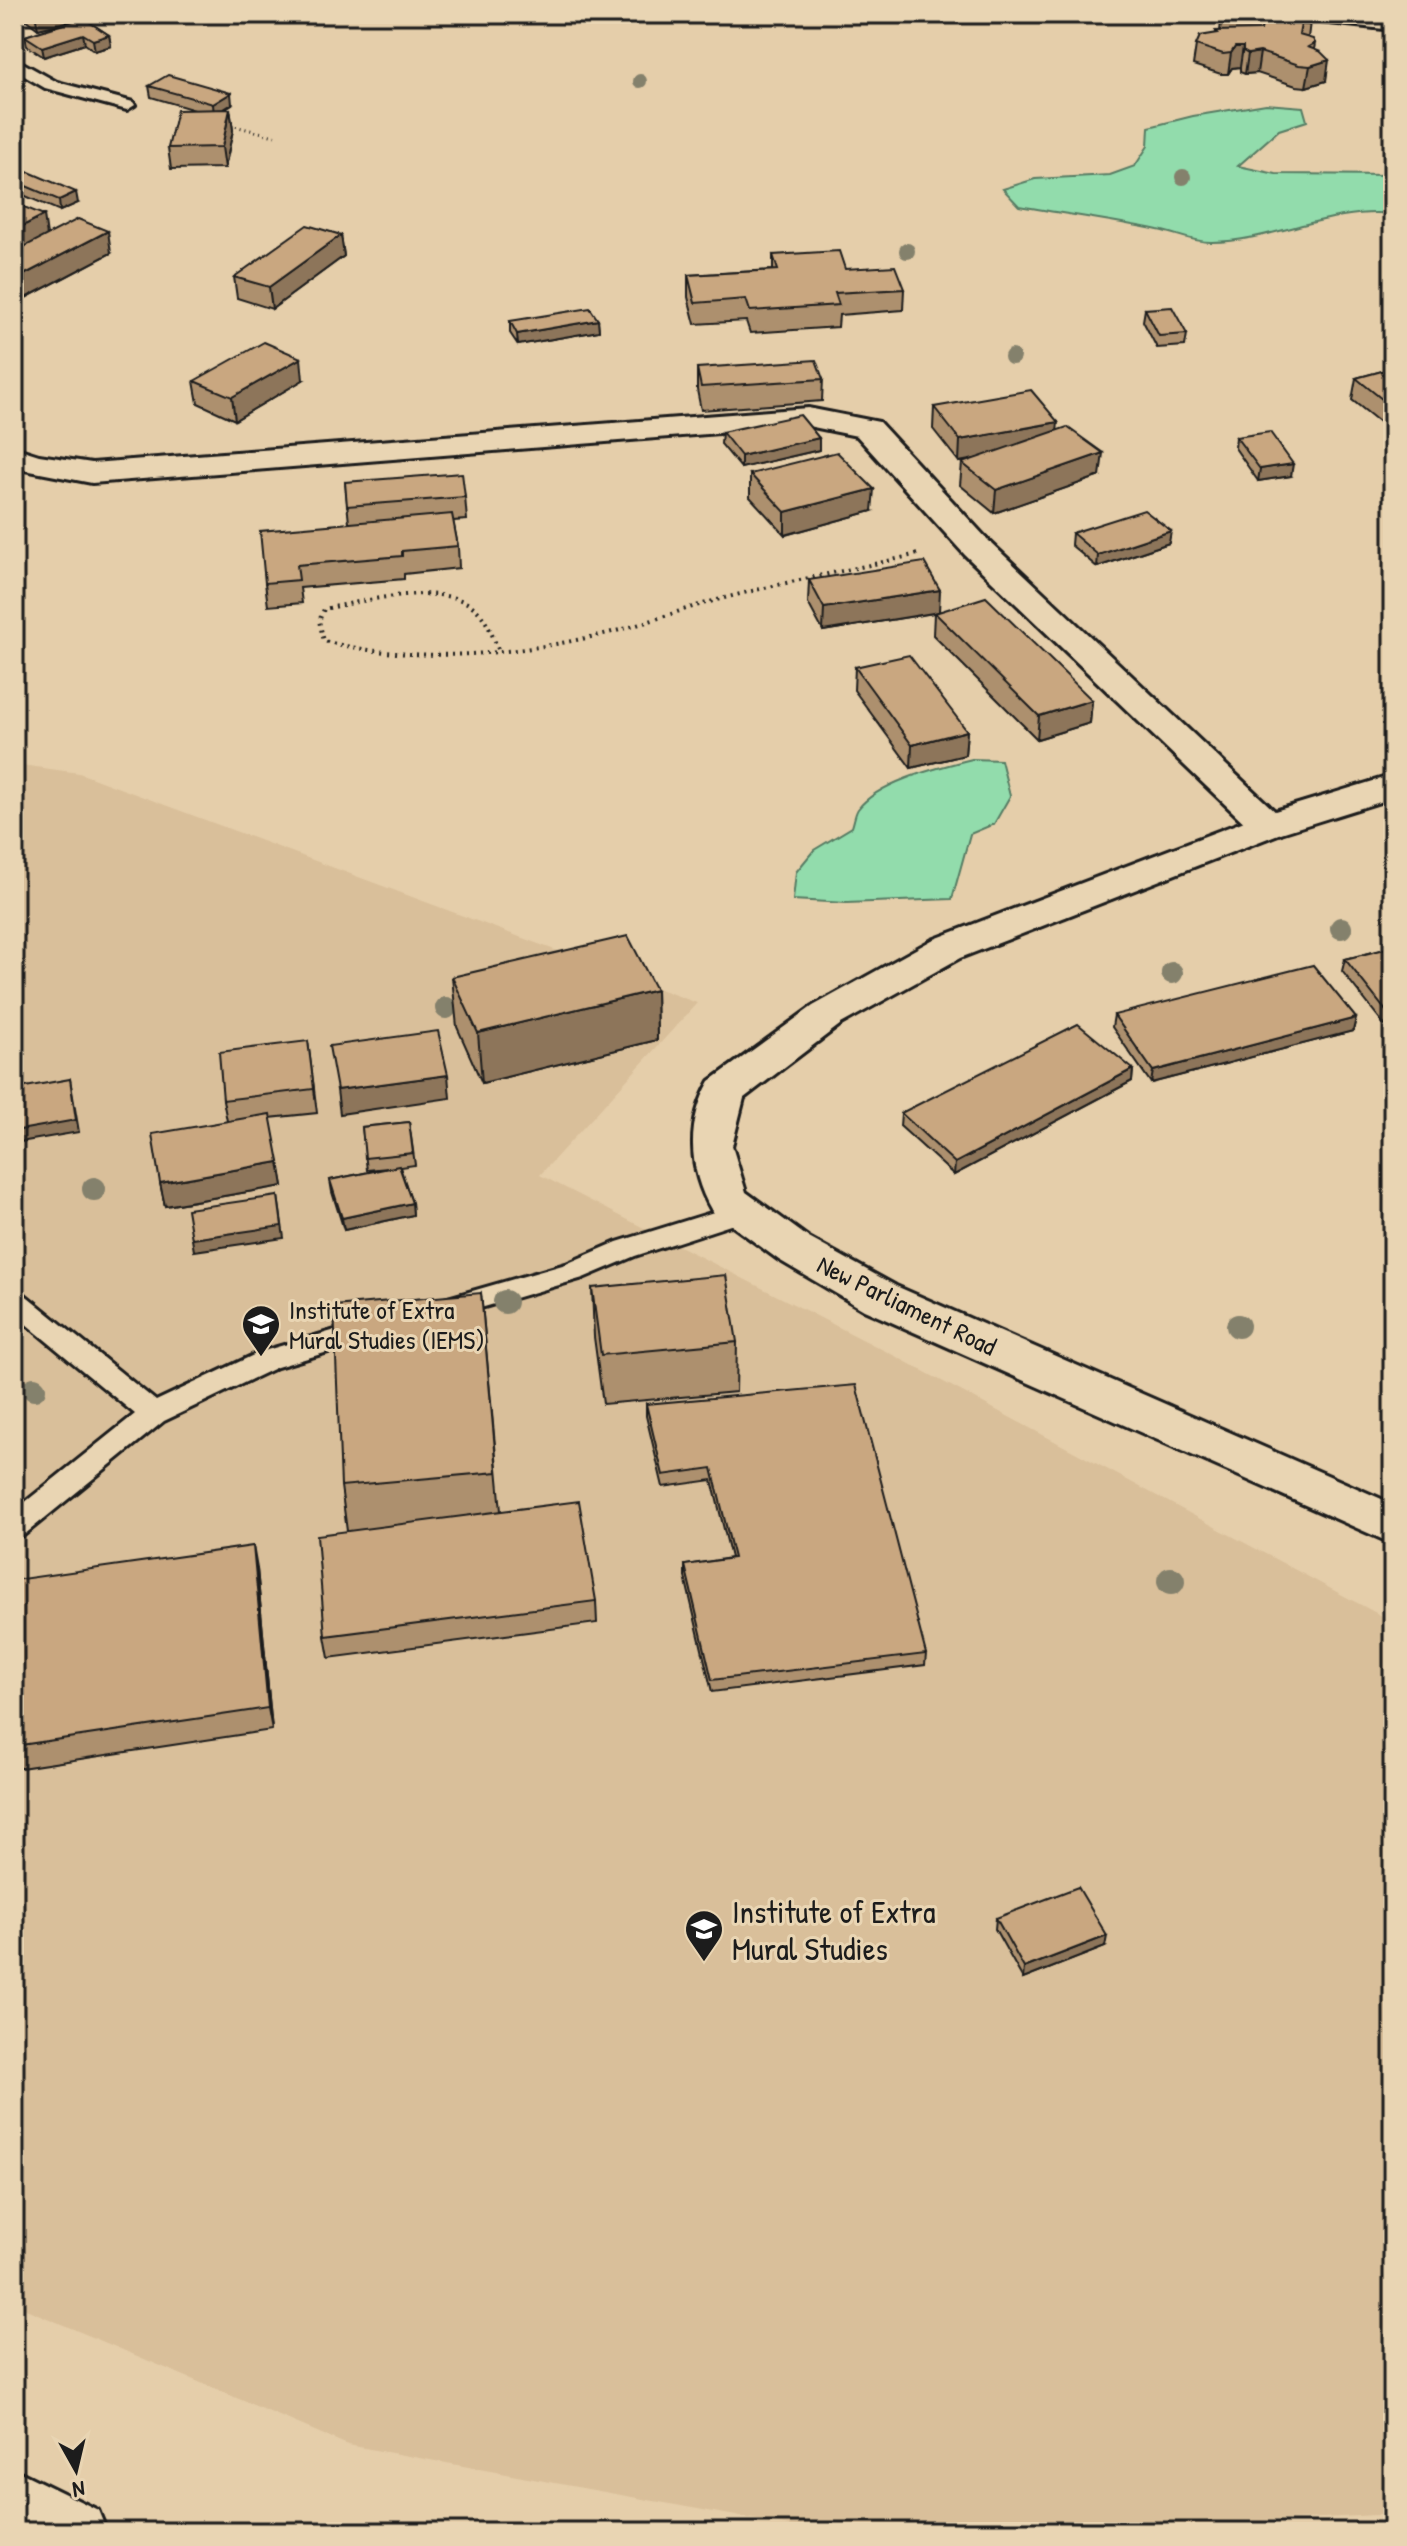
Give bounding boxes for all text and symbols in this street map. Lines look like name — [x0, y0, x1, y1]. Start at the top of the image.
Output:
street label: New Parliament Road — [812, 1246, 1002, 1364]
place label: Institute of Extra Mural Studies (IEMS) — [289, 1292, 485, 1357]
school or university icon: Institute of Extra Mural Studies (IEMS) — [240, 1303, 282, 1358]
place label: Institute of Extra Mural Studies — [732, 1890, 936, 1970]
school or university icon: Institute of Extra Mural Studies — [683, 1908, 725, 1963]
north arrow — [36, 2430, 116, 2510]
text: N — [71, 2474, 87, 2506]

